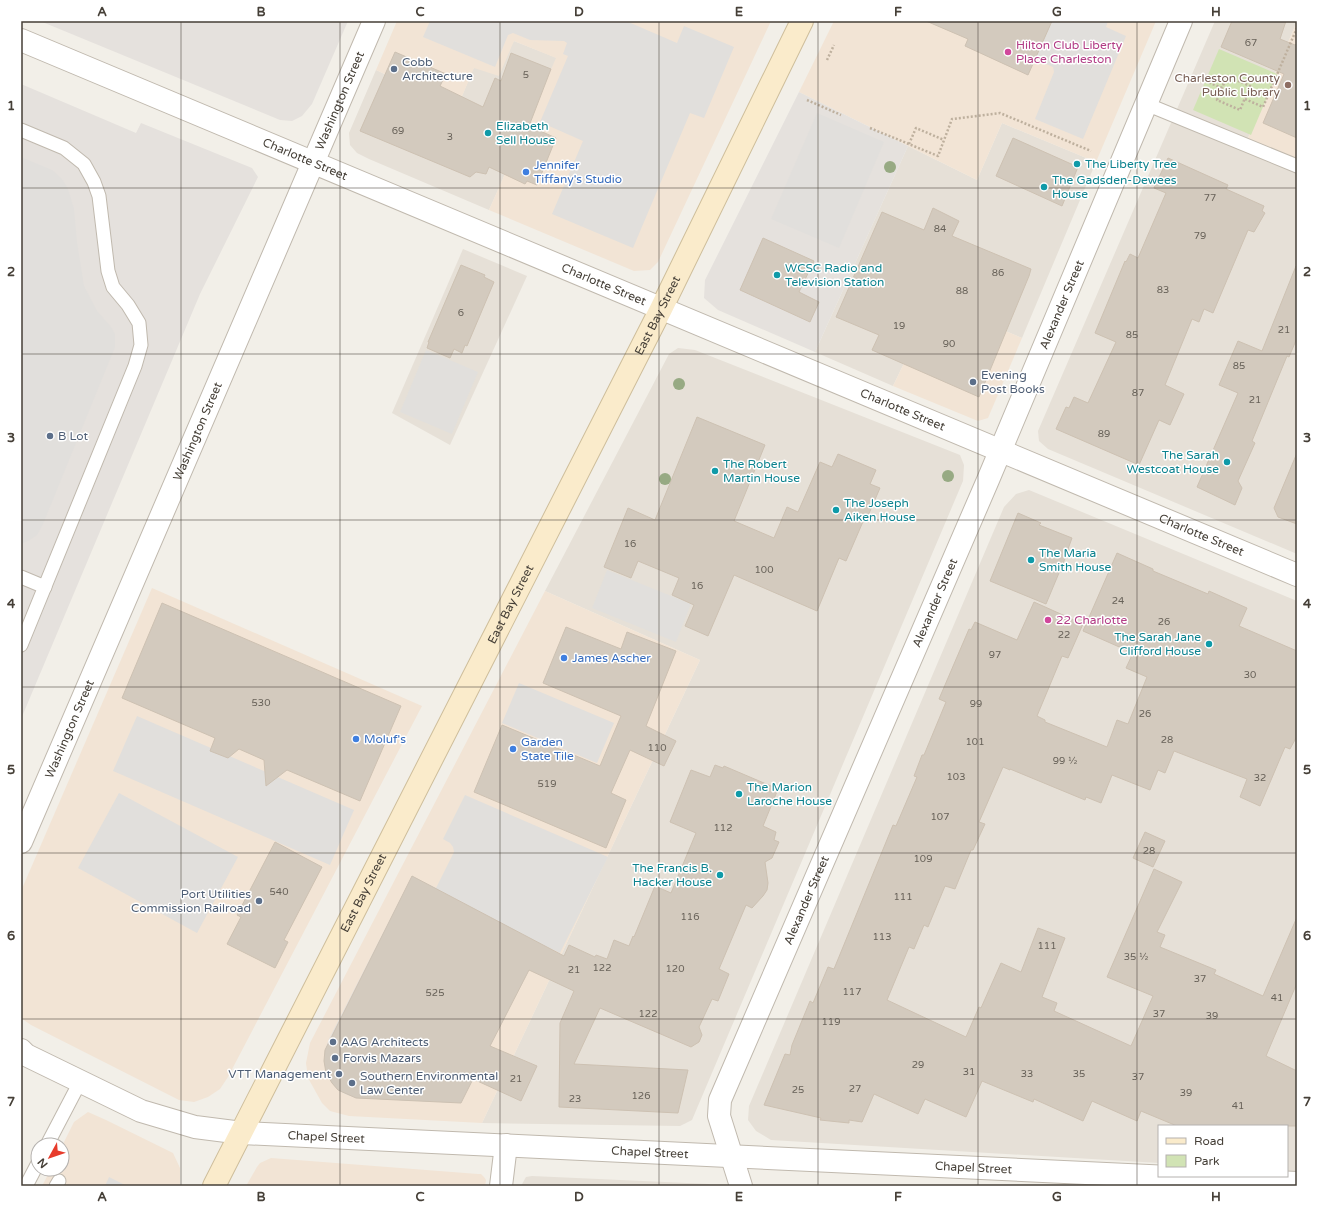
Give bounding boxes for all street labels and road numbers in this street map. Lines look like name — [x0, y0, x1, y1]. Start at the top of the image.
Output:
street label: Washington Street — [312, 49, 367, 152]
street label: Charlotte Street — [261, 135, 350, 183]
street label: Alexander Street — [1037, 258, 1087, 352]
street label: Charlotte Street — [559, 260, 649, 309]
street label: East Bay Street — [632, 273, 683, 357]
street label: Washington Street — [170, 380, 225, 483]
street label: Charlotte Street — [858, 386, 948, 434]
street label: Charlotte Street — [1157, 511, 1246, 559]
street label: Alexander Street — [909, 556, 960, 650]
street label: East Bay Street — [485, 562, 537, 646]
street label: Washington Street — [42, 677, 97, 780]
street label: East Bay Street — [337, 851, 389, 935]
street label: Alexander Street — [781, 853, 832, 947]
street label: Chapel Street — [287, 1128, 366, 1146]
street label: Chapel Street — [611, 1144, 689, 1161]
street label: Chapel Street — [935, 1159, 1013, 1177]

